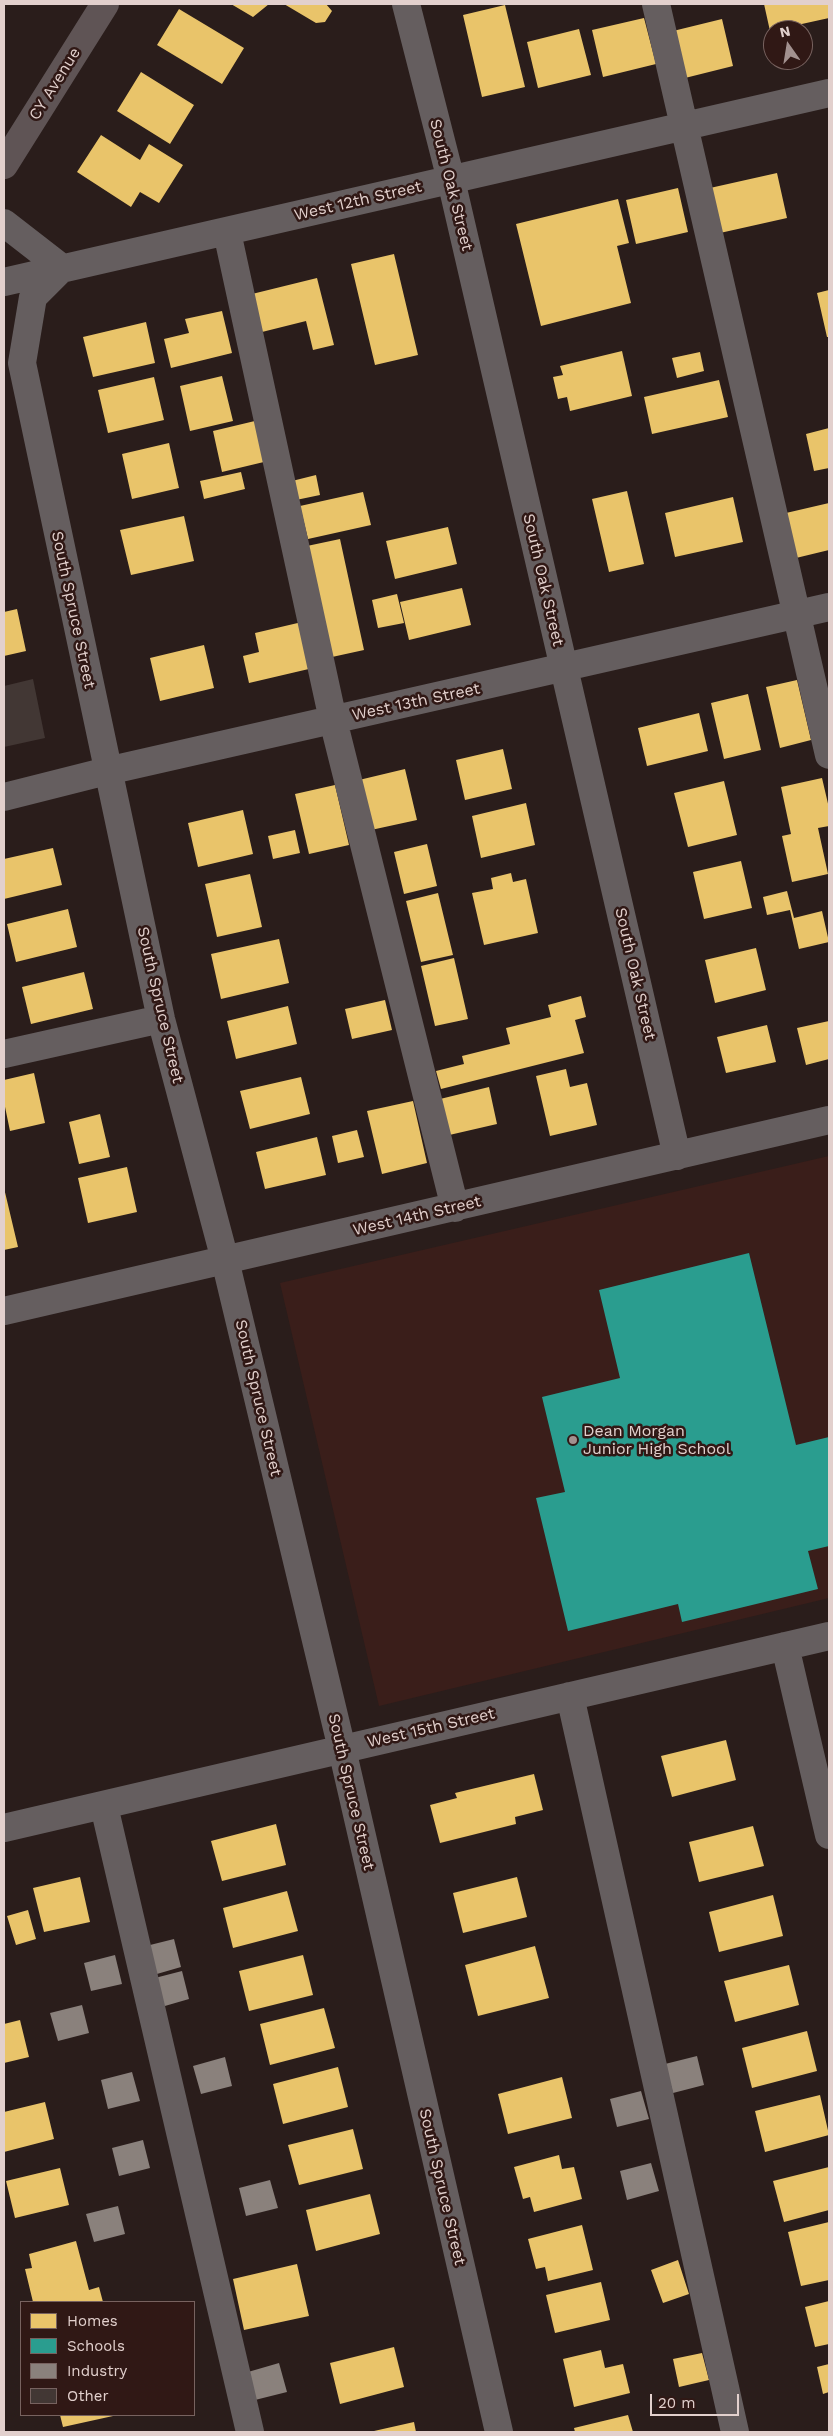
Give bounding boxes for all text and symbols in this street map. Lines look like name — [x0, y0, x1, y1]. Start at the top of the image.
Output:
north arrow — [763, 20, 813, 70]
text: N — [778, 22, 792, 40]
street label: CY Avenue — [25, 44, 85, 124]
street label: South Oak Street — [425, 117, 477, 253]
street label: West 12th Street — [292, 177, 424, 225]
street label: South Oak Street — [518, 512, 568, 648]
street label: South Spruce Street — [47, 530, 99, 690]
street label: West 13th Street — [350, 679, 482, 725]
street label: South Oak Street — [610, 906, 660, 1042]
street label: South Spruce Street — [133, 925, 187, 1085]
street label: West 14th Street — [351, 1192, 483, 1240]
street label: South Spruce Street — [231, 1318, 285, 1478]
place label: Dean Morgan Junior High School — [583, 1421, 731, 1459]
marker: Dean Morgan Junior High School — [567, 1434, 579, 1446]
street label: West 15th Street — [365, 1704, 497, 1752]
street label: South Spruce Street — [324, 1712, 378, 1872]
street label: South Spruce Street — [415, 2107, 469, 2267]
legend — [20, 2301, 195, 2416]
text: Homes — [67, 2312, 118, 2330]
text: Schools — [67, 2337, 125, 2355]
text: Industry — [67, 2362, 127, 2380]
scale bar — [653, 2384, 742, 2416]
text: Other — [67, 2387, 109, 2405]
text: 20 m — [658, 2394, 696, 2412]

